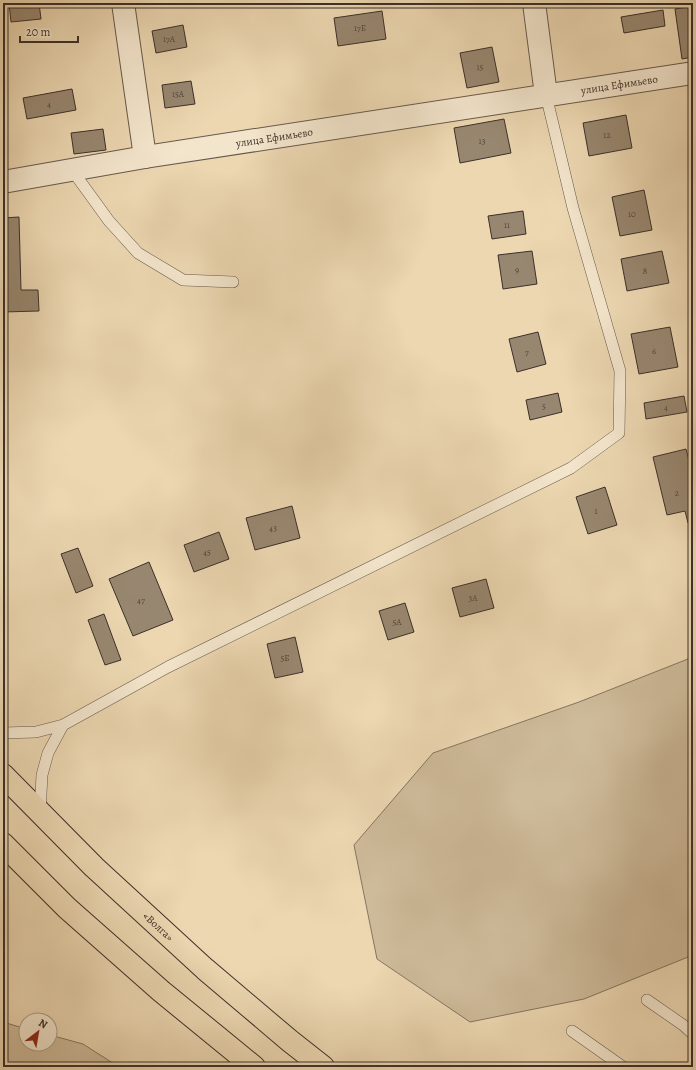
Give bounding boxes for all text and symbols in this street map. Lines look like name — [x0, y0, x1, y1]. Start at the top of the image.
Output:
scale bar — [20, 18, 78, 44]
house number: 17Б — [354, 22, 366, 34]
text: 20 m — [26, 24, 50, 40]
house number: 17А — [163, 33, 176, 45]
house number: 15 — [477, 61, 484, 73]
street label: улица Ефимьево — [579, 71, 659, 98]
house number: 15А — [172, 88, 185, 100]
house number: 4 — [47, 98, 51, 110]
street label: улица Ефимьево — [234, 124, 314, 151]
house number: 12 — [603, 129, 611, 141]
house number: 13 — [479, 135, 486, 147]
house number: 10 — [628, 208, 636, 220]
house number: 11 — [504, 219, 510, 231]
house number: 9 — [515, 264, 519, 276]
house number: 8 — [643, 265, 647, 277]
house number: 6 — [652, 345, 656, 357]
house number: 7 — [525, 346, 529, 358]
house number: 5 — [542, 400, 546, 412]
house number: 4 — [664, 401, 668, 413]
house number: 2 — [675, 487, 680, 499]
house number: 1 — [594, 505, 598, 517]
house number: 43 — [269, 522, 277, 534]
house number: 45 — [203, 546, 211, 558]
house number: 3А — [468, 592, 478, 604]
house number: 47 — [137, 594, 145, 606]
house number: 5А — [392, 616, 402, 628]
house number: 5Б — [280, 652, 290, 664]
street label: «Волга» — [140, 909, 177, 945]
north arrow — [18, 1012, 58, 1052]
text: N — [36, 1015, 50, 1032]

